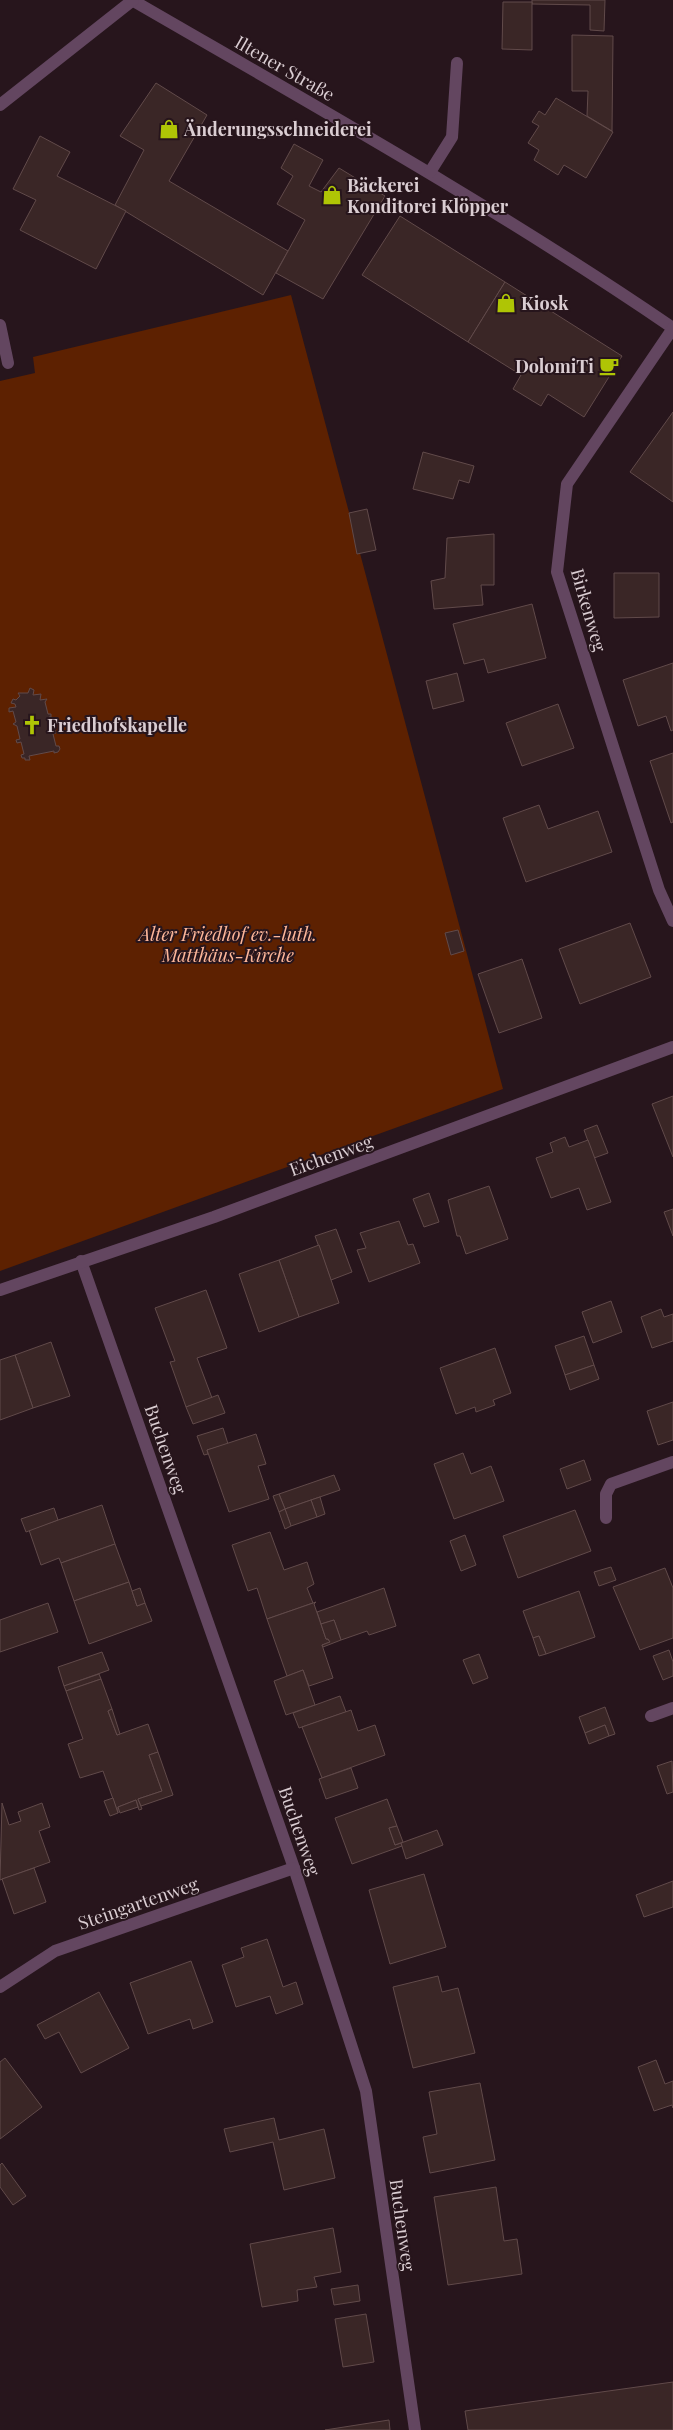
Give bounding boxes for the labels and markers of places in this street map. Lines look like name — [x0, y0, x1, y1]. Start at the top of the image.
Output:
place label: Änderungsschneiderei — [183, 117, 372, 141]
shop icon: Änderungsschneiderei — [158, 118, 180, 140]
place label: Bäckerei Konditorei Klöpper — [347, 173, 509, 218]
shop icon: Bäckerei Konditorei Klöpper — [321, 184, 343, 206]
place label: Kiosk — [521, 291, 569, 315]
shop icon: Kiosk — [495, 292, 517, 314]
place label: DolomiTi — [515, 354, 594, 378]
cafe icon: DolomiTi — [598, 355, 620, 377]
place label: Friedhofskapelle — [47, 713, 187, 737]
church icon: Friedhofskapelle — [21, 714, 43, 736]

